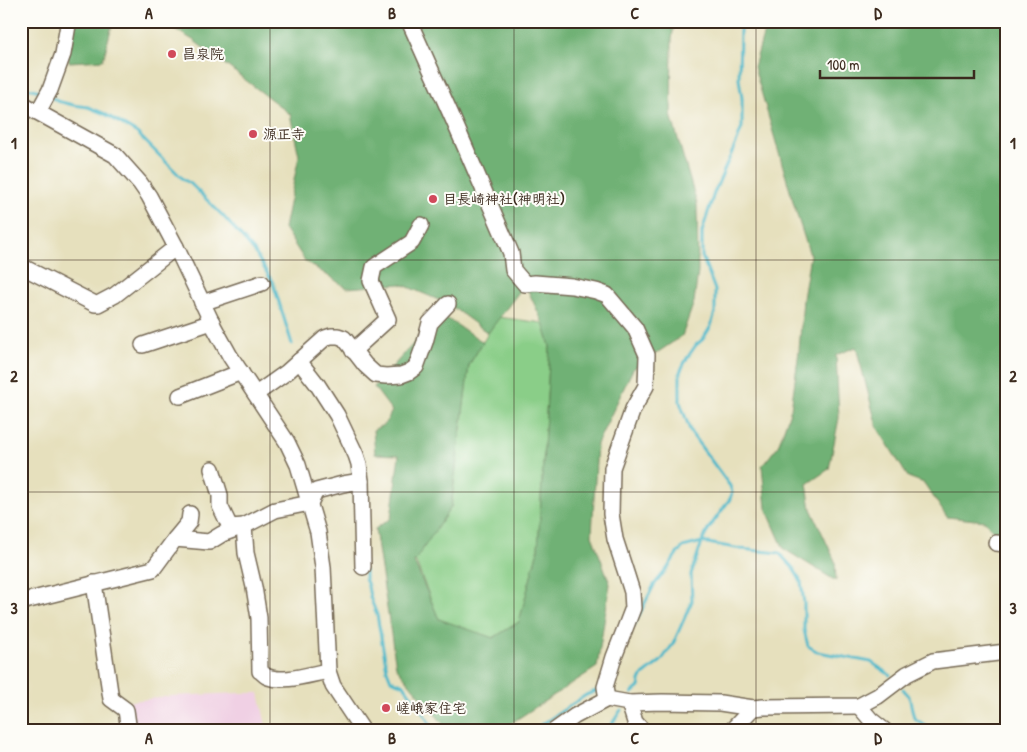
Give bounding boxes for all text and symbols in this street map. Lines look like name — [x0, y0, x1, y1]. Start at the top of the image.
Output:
text: A — [145, 2, 153, 24]
text: B — [388, 2, 396, 24]
text: C — [631, 2, 640, 24]
text: D — [874, 2, 882, 24]
place label: 昌泉院 — [182, 44, 224, 63]
marker: 昌泉院 — [166, 48, 178, 60]
scale bar — [820, 48, 973, 80]
text: 100 m — [827, 54, 860, 75]
place label: 源正寺 — [263, 124, 305, 143]
marker: 源正寺 — [247, 128, 259, 140]
text: 1 — [11, 132, 17, 154]
text: 1 — [1010, 132, 1016, 154]
place label: 目長崎神社(神明社) — [443, 189, 565, 208]
marker: 目長崎神社(神明社) — [427, 193, 439, 205]
text: 2 — [10, 365, 18, 387]
text: 2 — [1009, 365, 1017, 387]
text: 3 — [10, 597, 18, 619]
text: 3 — [1009, 597, 1017, 619]
place label: 嵯峨家住宅 — [396, 698, 466, 717]
marker: 嵯峨家住宅 — [380, 702, 392, 714]
text: A — [145, 727, 153, 749]
text: B — [388, 727, 396, 749]
text: C — [631, 727, 640, 749]
text: D — [874, 727, 882, 749]

